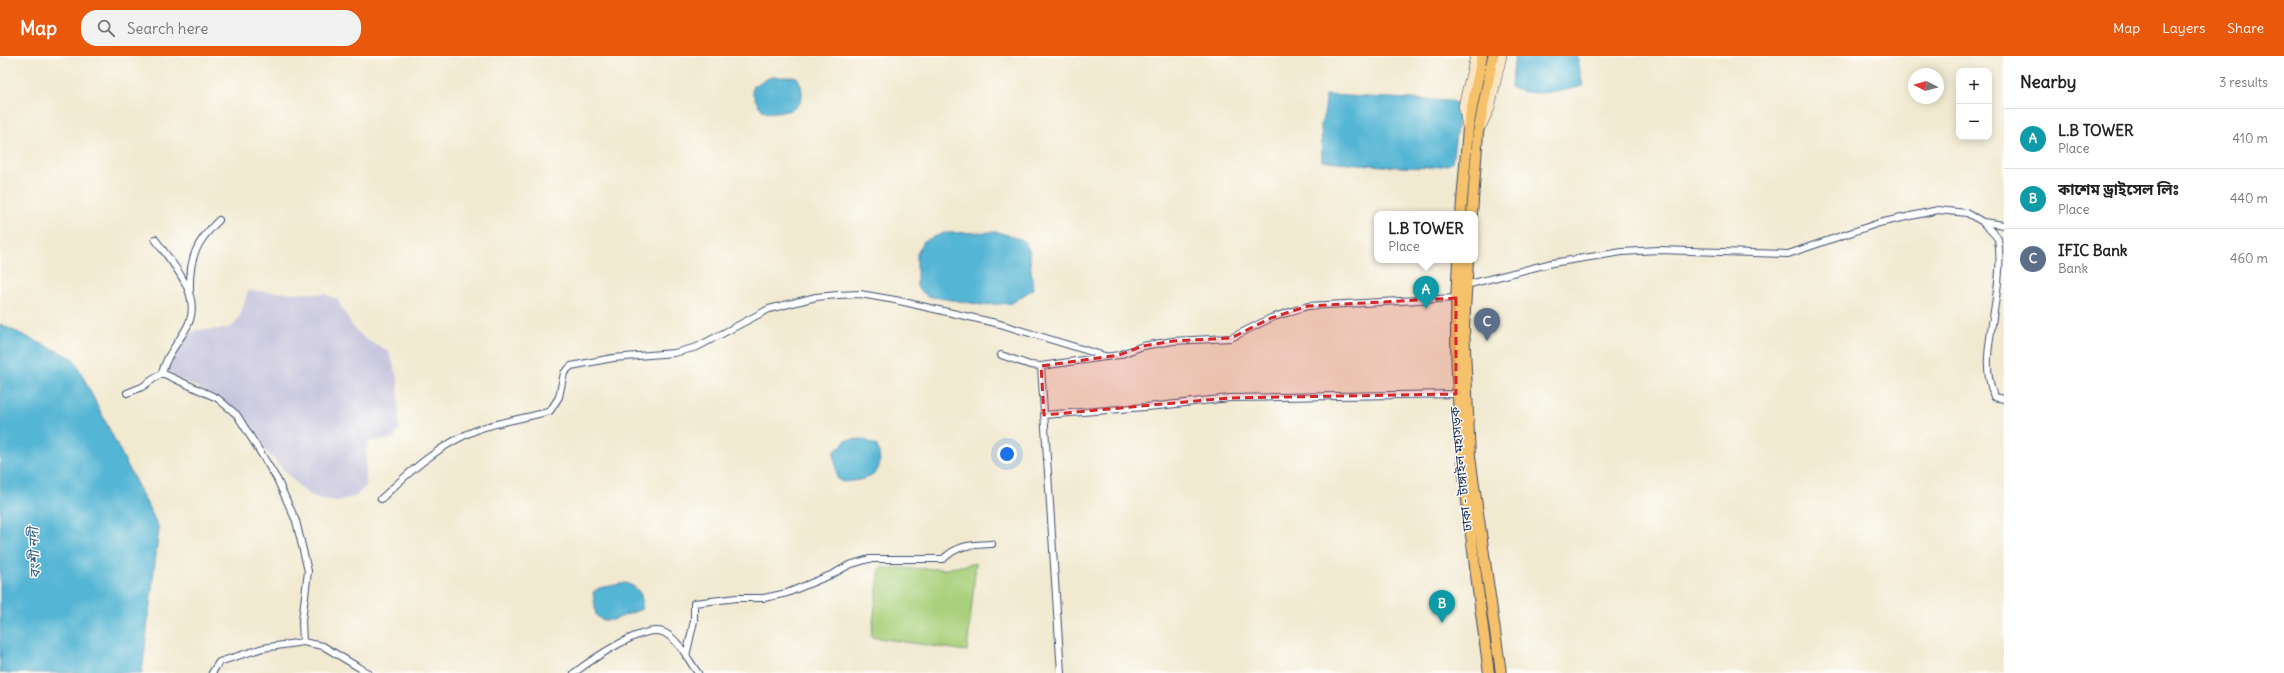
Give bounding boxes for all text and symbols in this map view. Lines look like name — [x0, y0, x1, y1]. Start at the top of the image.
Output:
search box — [81, 10, 361, 46]
text: Map — [20, 16, 57, 40]
icon: search — [95, 17, 117, 39]
text: Search here — [127, 19, 208, 38]
text: Map — [2113, 19, 2140, 37]
text: Layers — [2162, 19, 2205, 37]
text: Share — [2227, 19, 2264, 37]
north arrow — [1908, 68, 1944, 104]
map controls — [1956, 68, 1992, 140]
button: + — [1956, 68, 1992, 104]
text: Nearby — [2020, 71, 2076, 93]
text: 3 results — [2219, 74, 2268, 91]
button: − — [1956, 104, 1992, 140]
text: L.B TOWER — [2058, 121, 2134, 140]
text: A — [2029, 130, 2037, 147]
text: 410 m — [2232, 130, 2268, 147]
text: Place — [2058, 140, 2089, 157]
text: কাশেম ড্রাইসেল লিঃ — [2058, 180, 2179, 199]
text: B — [2029, 190, 2037, 207]
text: 440 m — [2230, 190, 2268, 207]
text: Place — [2058, 201, 2089, 218]
popup — [1374, 211, 1478, 263]
text: L.B TOWER — [1388, 219, 1464, 238]
text: Place — [1388, 238, 1420, 255]
text: IFIC Bank — [2058, 241, 2127, 260]
text: C — [2029, 250, 2037, 267]
text: 460 m — [2230, 250, 2268, 267]
text: Bank — [2058, 260, 2088, 277]
pin: A — [1413, 276, 1439, 309]
pin: C — [1474, 308, 1500, 341]
street label: ঢাকা - টাঙ্গাইল মহাসড়ক — [1446, 405, 1476, 533]
your location — [997, 444, 1017, 464]
water label: বংশী নদী — [24, 524, 44, 579]
pin: B — [1429, 590, 1455, 623]

